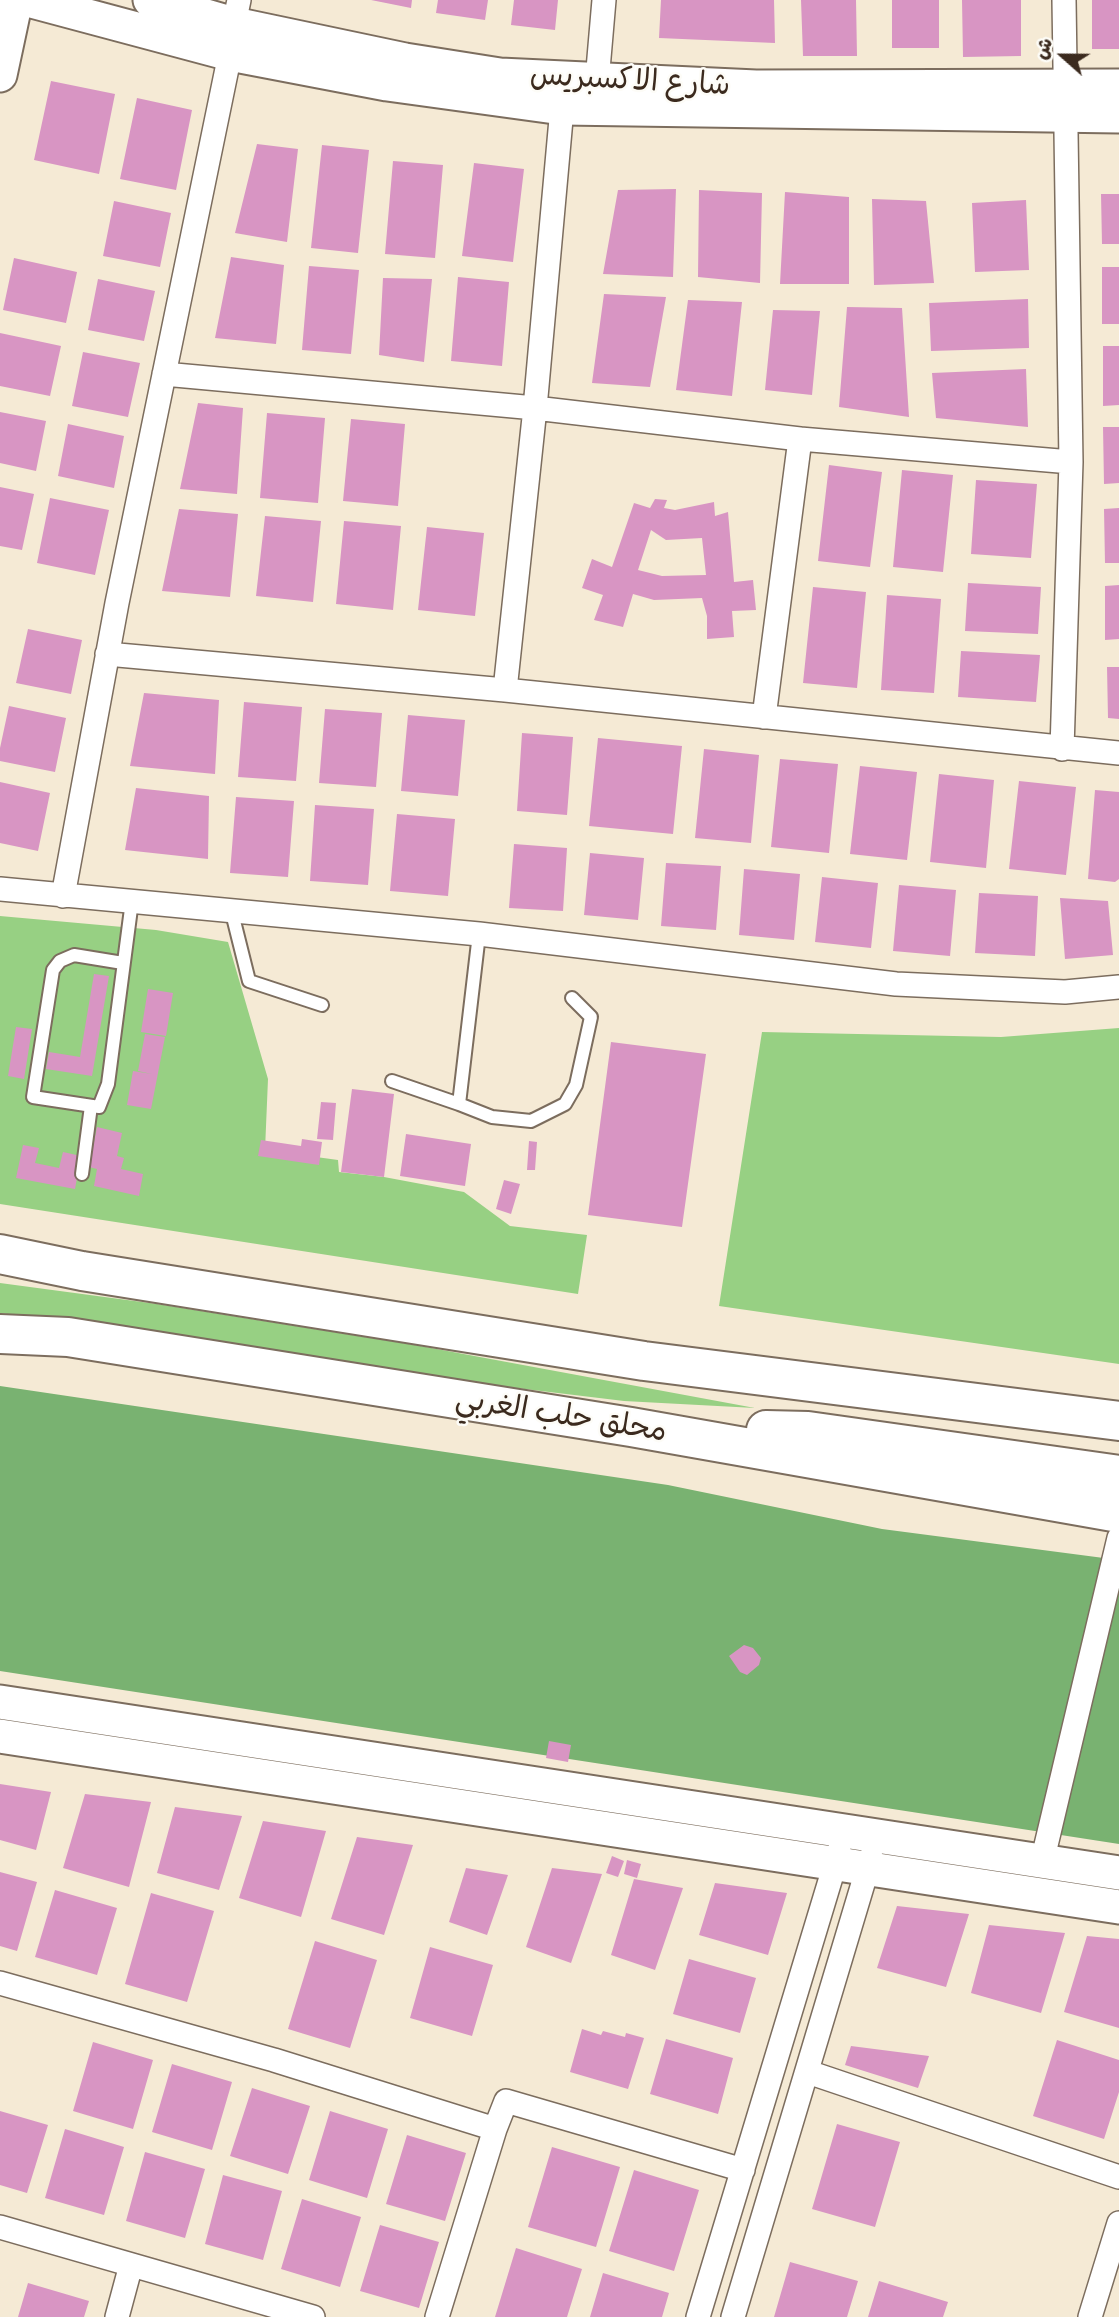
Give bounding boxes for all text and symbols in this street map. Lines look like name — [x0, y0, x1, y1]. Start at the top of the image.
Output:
north arrow — [1028, 21, 1098, 91]
text: ش — [1028, 34, 1058, 63]
street label: شارع الاكسبريس — [529, 58, 731, 104]
street label: محلق حلب الغربي — [453, 1382, 669, 1450]

